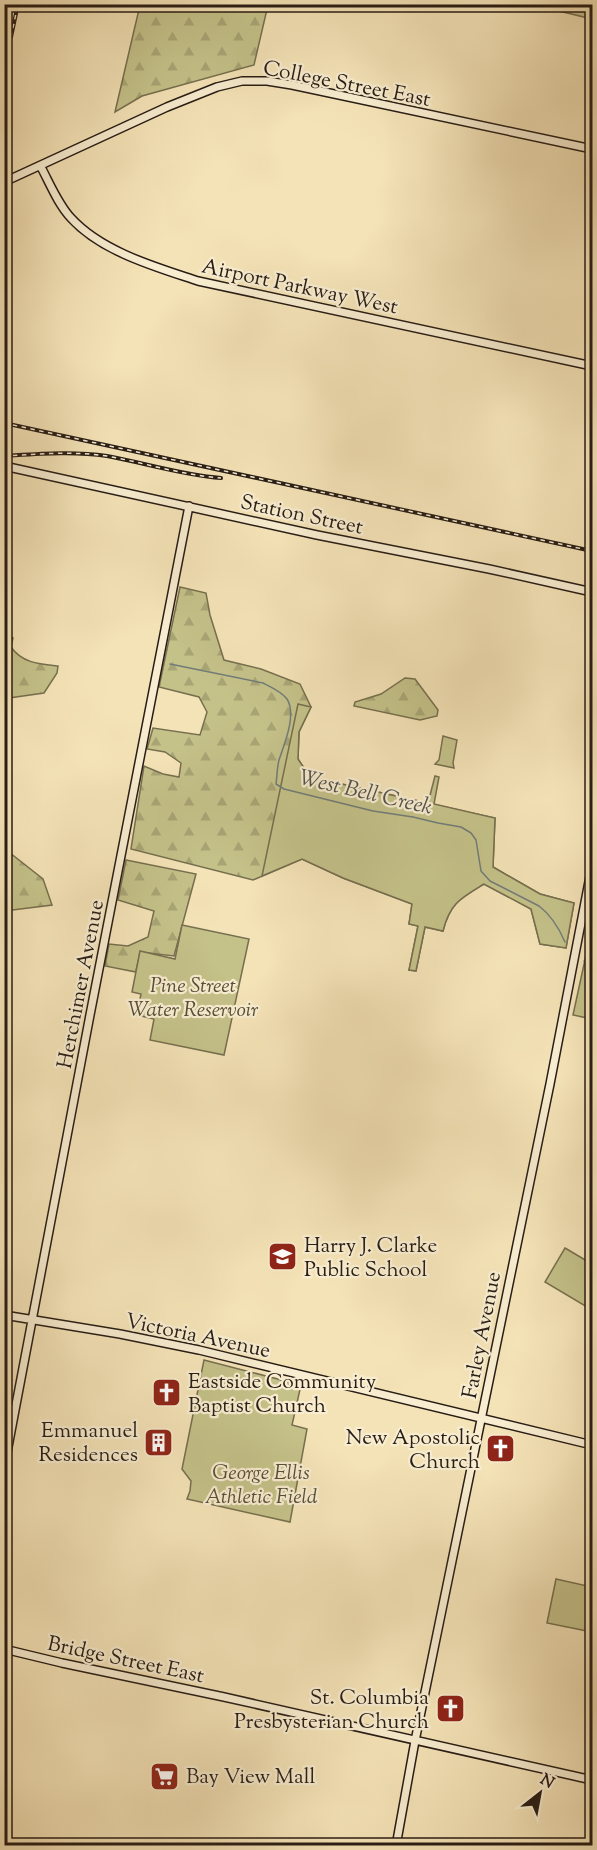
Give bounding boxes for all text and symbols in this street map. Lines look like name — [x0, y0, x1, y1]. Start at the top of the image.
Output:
street label: College Street East — [260, 54, 433, 116]
street label: Airport Parkway West — [199, 253, 400, 323]
street label: Station Street — [237, 488, 366, 544]
water label: West Bell Creek — [295, 763, 435, 825]
street label: Herchimer Avenue — [51, 897, 113, 1071]
park label: Pine Street Water Reservoir — [128, 972, 259, 1026]
place label: Harry J. Clarke Public School — [304, 1232, 437, 1286]
school or university icon: Harry J. Clarke Public School — [267, 1241, 299, 1273]
street label: Farley Avenue — [456, 1269, 510, 1401]
street label: Victoria Avenue — [122, 1307, 273, 1367]
place label: Eastside Community Baptist Church — [188, 1368, 377, 1422]
church icon: Eastside Community Baptist Church — [151, 1377, 183, 1409]
place label: Emmanuel Residences — [38, 1417, 138, 1471]
place label: New Apostolic Church — [346, 1424, 480, 1478]
building icon: Emmanuel Residences — [143, 1426, 175, 1458]
church icon: New Apostolic Church — [485, 1433, 517, 1465]
park label: George Ellis Athletic Field — [205, 1459, 318, 1513]
street label: Bridge Street East — [44, 1630, 207, 1692]
place label: St. Columbia Presbysterian Church — [234, 1684, 429, 1738]
church icon: St. Columbia Presbysterian Church — [434, 1693, 466, 1725]
supermarket icon: Bay View Mall — [149, 1760, 181, 1792]
place label: Bay View Mall — [186, 1763, 316, 1793]
north arrow — [510, 1763, 570, 1823]
text: N — [535, 1769, 558, 1796]

